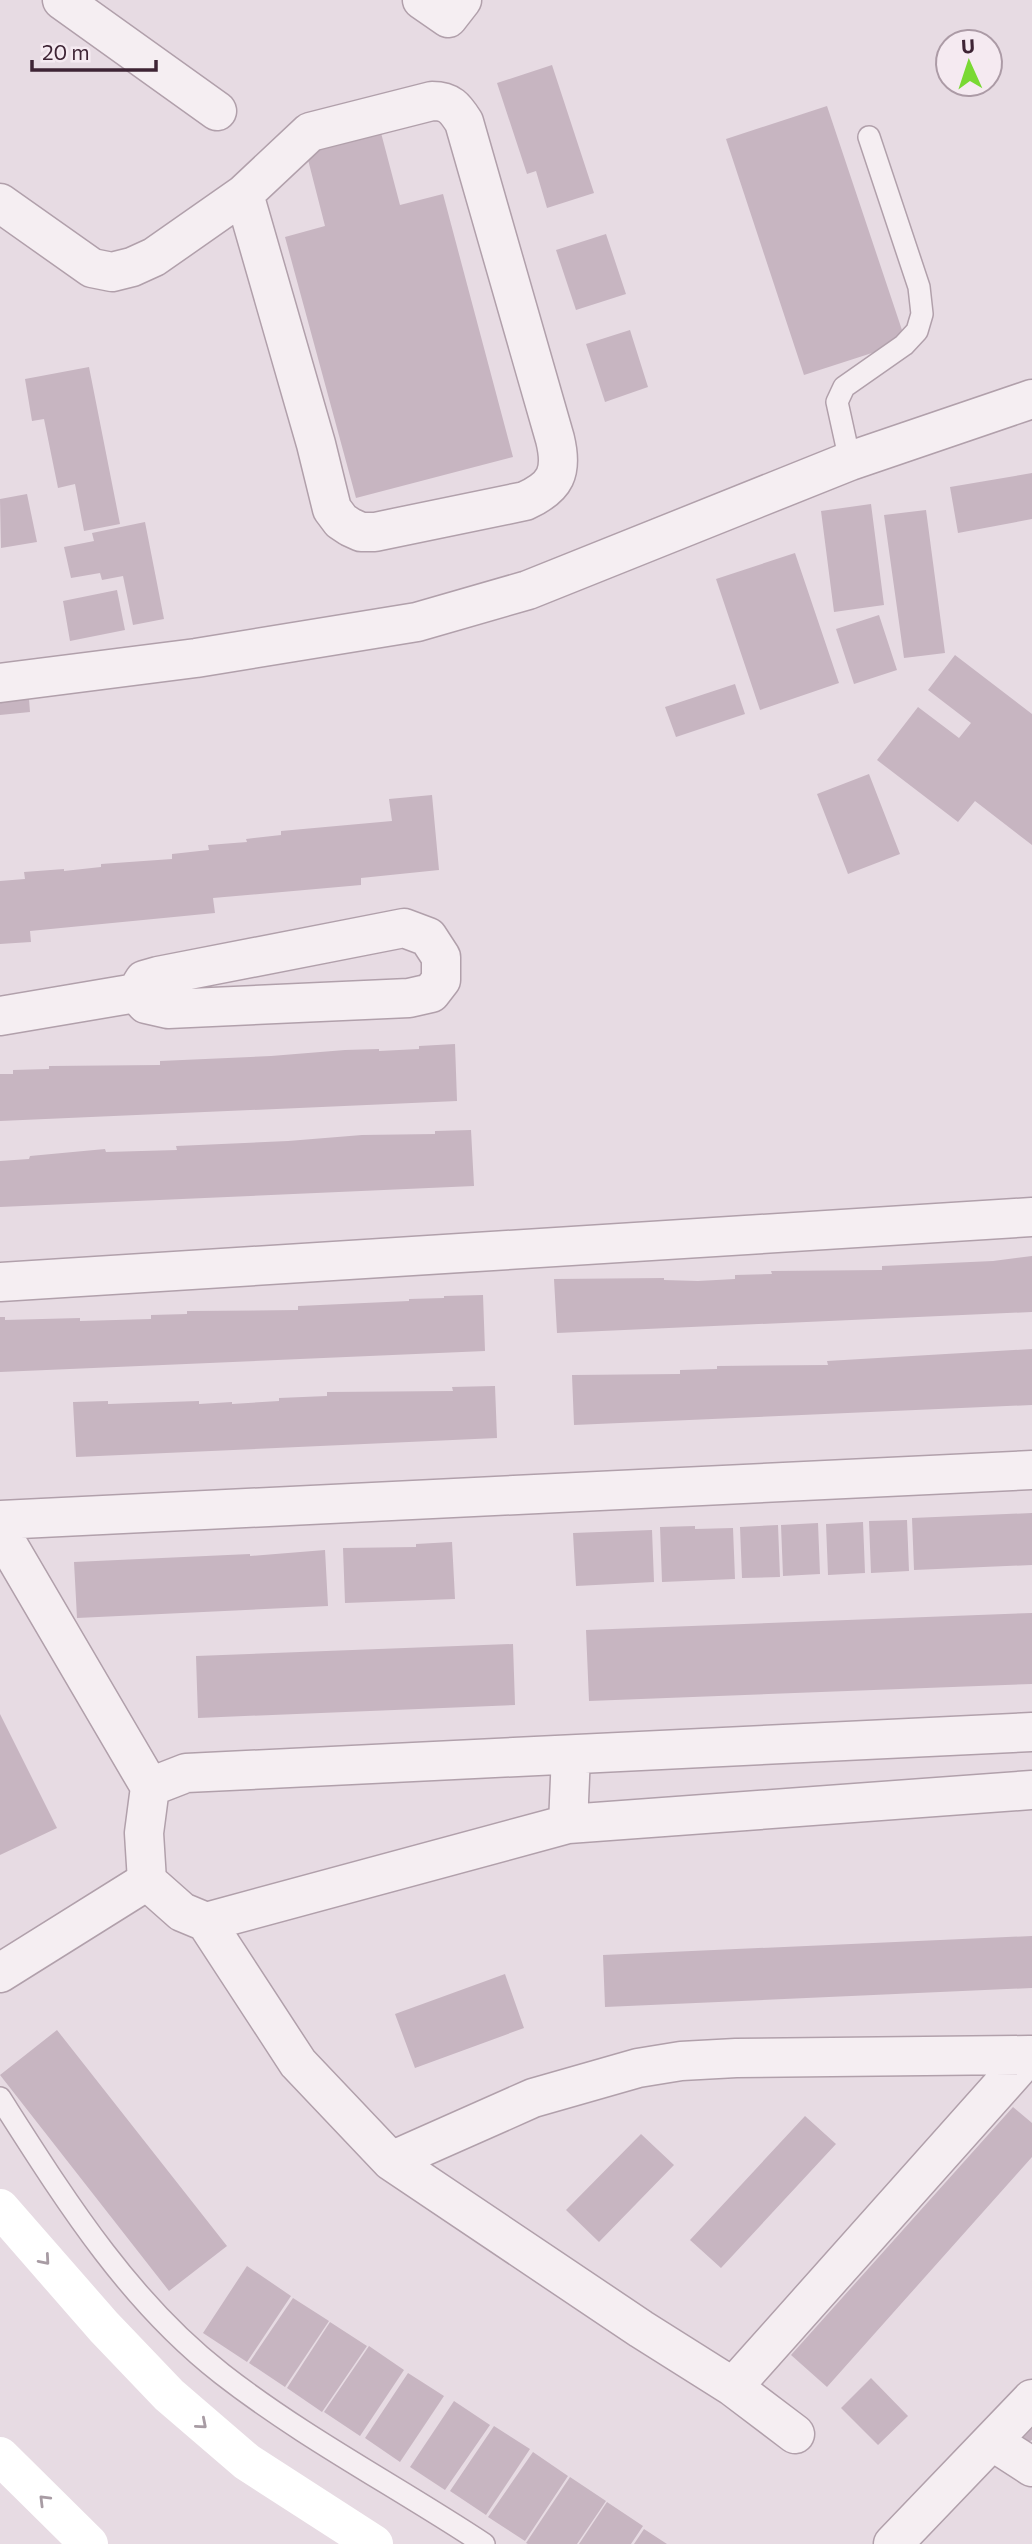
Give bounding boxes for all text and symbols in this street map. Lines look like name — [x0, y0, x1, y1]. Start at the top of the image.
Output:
scale bar — [32, 28, 156, 72]
north arrow — [934, 28, 1004, 98]
text: U — [961, 34, 976, 57]
text: 20 m — [42, 39, 90, 64]
one-way arrow — [37, 2252, 49, 2265]
one-way arrow — [194, 2416, 207, 2428]
one-way arrow — [40, 2496, 53, 2509]

